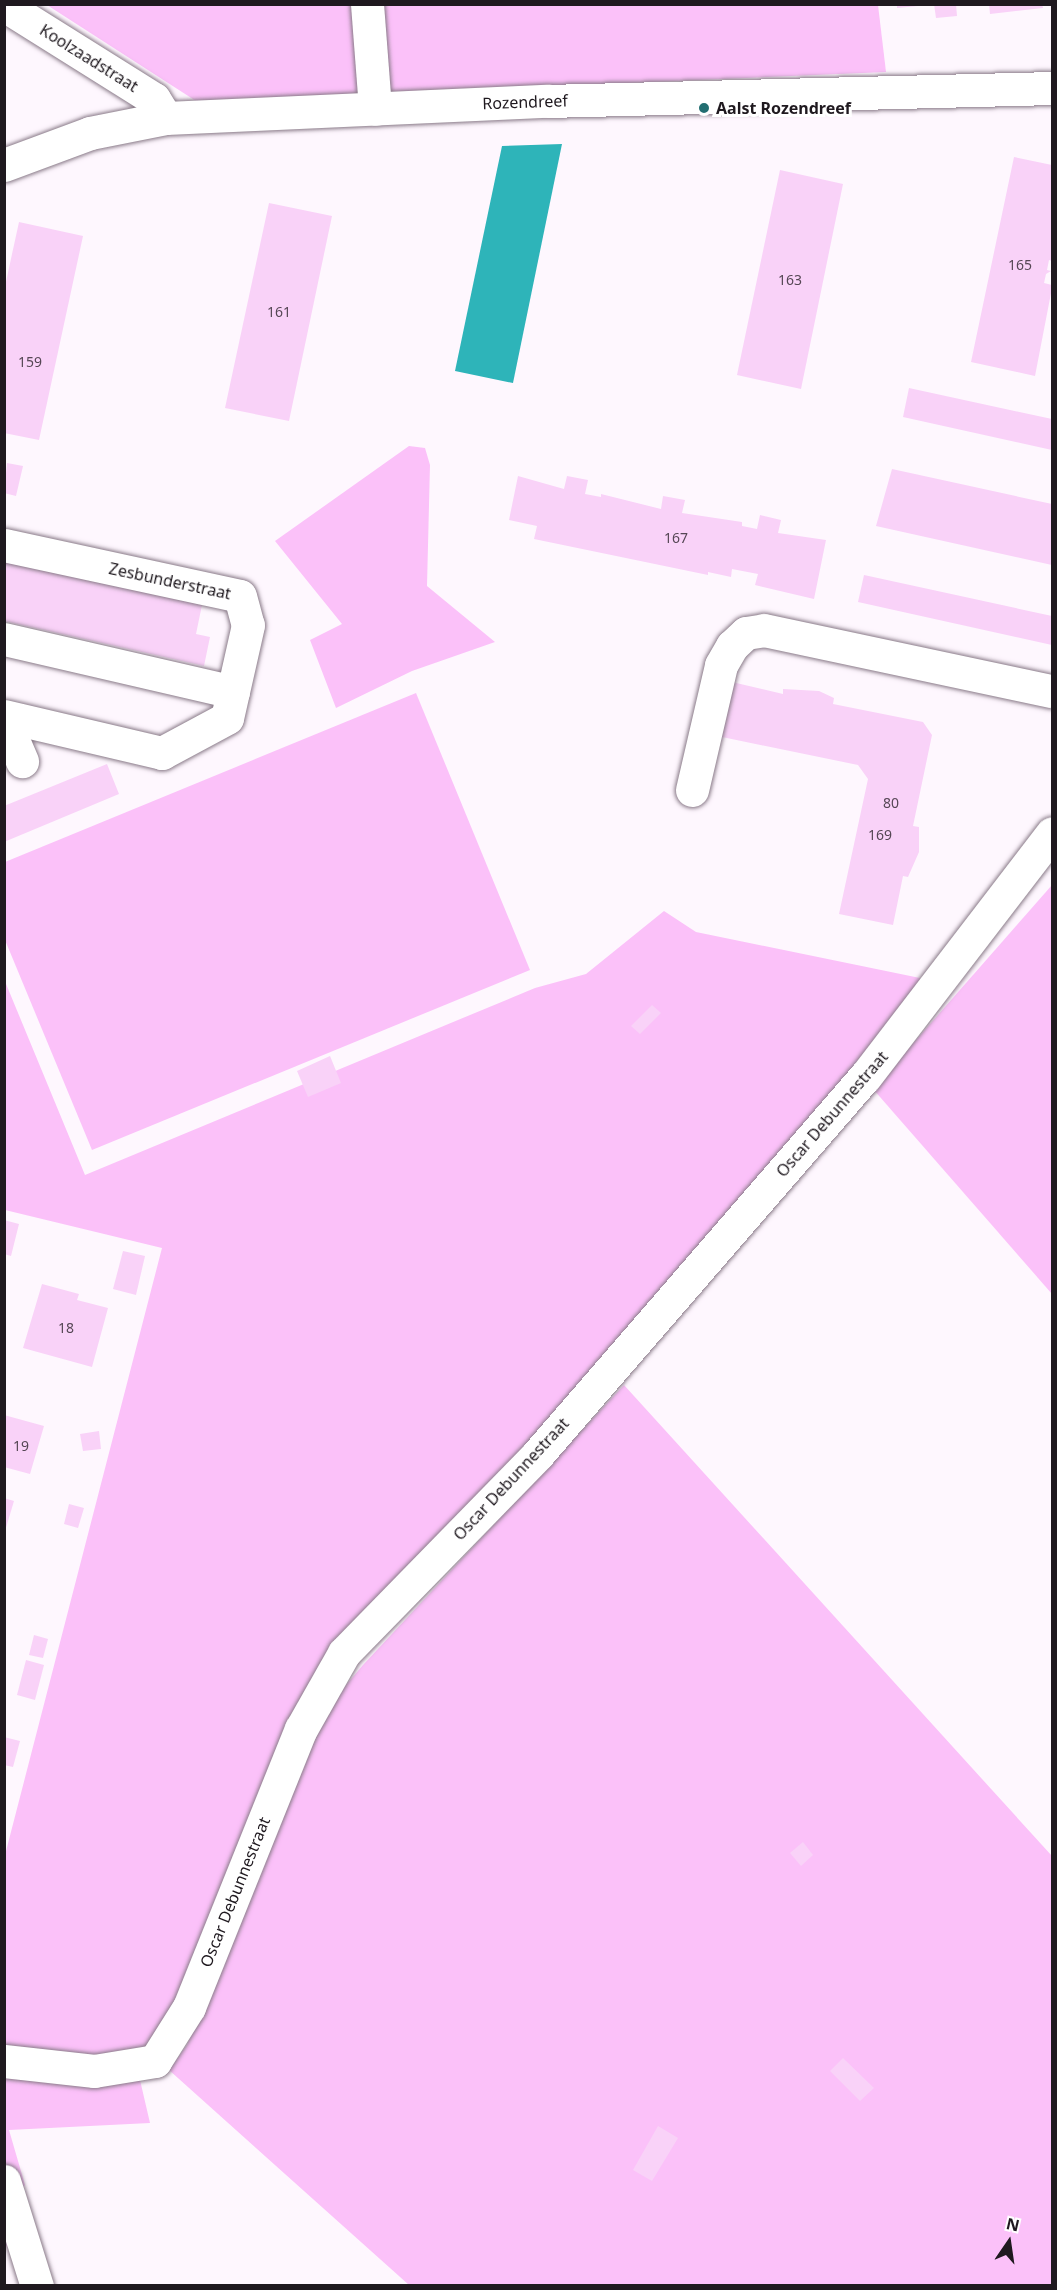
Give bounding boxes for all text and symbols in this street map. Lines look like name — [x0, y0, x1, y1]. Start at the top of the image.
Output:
street label: Koolzaadstraat — [36, 20, 142, 96]
street label: Rozendreef — [482, 91, 568, 113]
place label: Aalst Rozendreef — [716, 98, 851, 118]
marker: Aalst Rozendreef — [697, 101, 711, 115]
house number: 165 — [1008, 257, 1032, 273]
house number: 163 — [778, 272, 802, 288]
house number: 161 — [267, 304, 291, 320]
house number: 159 — [18, 354, 42, 370]
house number: 167 — [664, 530, 688, 546]
street label: Zesbunderstraat — [107, 559, 233, 603]
house number: 80 — [883, 795, 899, 811]
house number: 169 — [868, 827, 892, 843]
street label: Oscar Debunnestraat — [772, 1047, 892, 1181]
house number: 18 — [58, 1320, 74, 1336]
street label: Oscar Debunnestraat — [449, 1414, 573, 1544]
house number: 19 — [13, 1438, 29, 1454]
street label: Oscar Debunnestraat — [196, 1814, 274, 1970]
north arrow — [979, 2212, 1039, 2272]
text: N — [1004, 2212, 1022, 2237]

